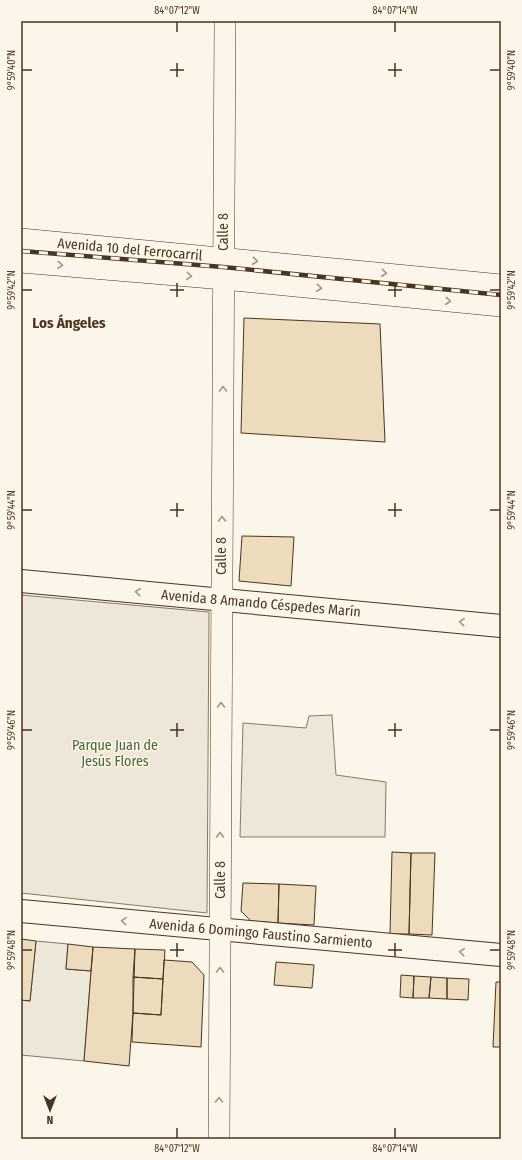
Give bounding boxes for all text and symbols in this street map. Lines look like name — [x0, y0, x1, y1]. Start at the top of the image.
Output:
text: 84°07'12"W — [154, 5, 200, 17]
text: 84°07'14"W — [372, 5, 418, 17]
text: 9°59'40"N — [6, 50, 18, 90]
text: 9°59'40"N — [506, 50, 518, 90]
street label: Calle 8 — [215, 213, 232, 251]
street label: Avenida 10 del Ferrocarril — [57, 235, 203, 264]
one-way arrow — [252, 256, 258, 265]
one-way arrow — [57, 261, 63, 270]
one-way arrow — [381, 269, 387, 278]
text: 9°59'42"N — [6, 270, 18, 310]
text: 9°59'42"N — [506, 270, 518, 310]
one-way arrow — [186, 271, 192, 280]
one-way arrow — [316, 284, 322, 293]
one-way arrow — [445, 296, 451, 305]
district label: Los Ángeles — [32, 314, 106, 332]
one-way arrow — [219, 386, 227, 392]
text: 9°59'44"N — [6, 490, 18, 530]
text: 9°59'44"N — [506, 490, 518, 530]
one-way arrow — [218, 516, 226, 522]
street label: Calle 8 — [213, 537, 230, 575]
street label: Avenida 8 Amando Céspedes Marín — [160, 586, 361, 621]
one-way arrow — [135, 588, 141, 597]
one-way arrow — [459, 618, 465, 627]
one-way arrow — [217, 702, 225, 708]
text: 9°59'46"N — [6, 710, 18, 750]
text: 9°59'46"N — [506, 710, 518, 750]
park label: Parque Juan de Jesús Flores — [72, 737, 158, 770]
one-way arrow — [216, 832, 224, 838]
street label: Calle 8 — [212, 861, 229, 899]
street label: Avenida 6 Domingo Faustino Sarmiento — [149, 915, 373, 952]
one-way arrow — [121, 916, 127, 925]
text: 9°59'48"N — [6, 930, 18, 970]
text: 9°59'48"N — [506, 930, 518, 970]
one-way arrow — [459, 947, 465, 956]
one-way arrow — [216, 967, 224, 973]
north arrow — [30, 1090, 70, 1130]
one-way arrow — [215, 1097, 223, 1103]
text: N — [47, 1113, 53, 1126]
text: 84°07'12"W — [154, 1143, 200, 1155]
text: 84°07'14"W — [372, 1143, 418, 1155]

